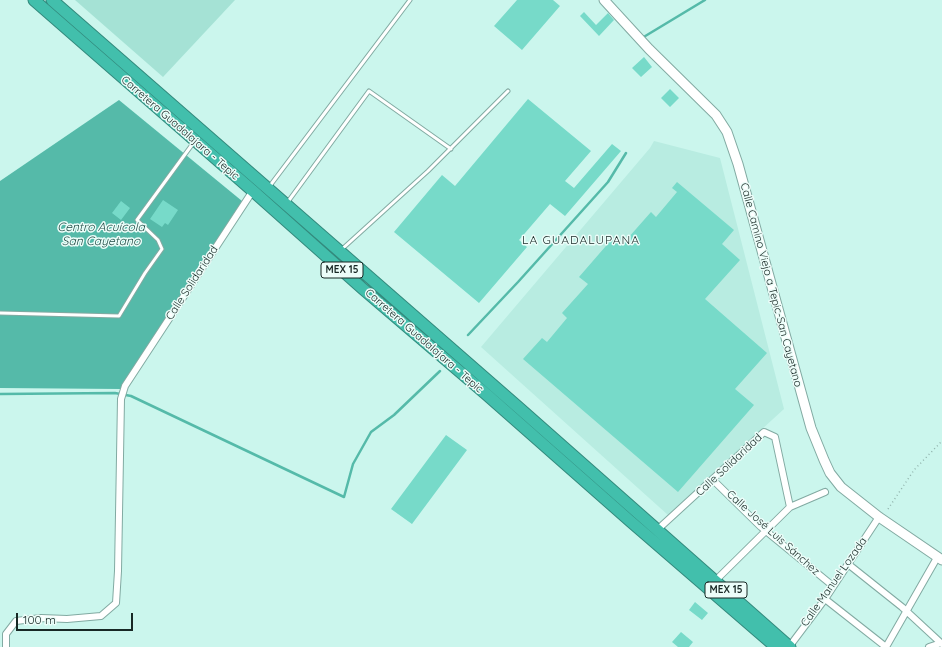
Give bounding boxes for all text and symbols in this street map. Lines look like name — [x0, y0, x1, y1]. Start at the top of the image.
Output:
street label: Carretera Guadalajara - Tepic — [118, 73, 242, 183]
street label: Calle Camino Viejo a Tepic-San Cayetano — [737, 181, 805, 389]
water label: Centro Acuícola San Cayetano — [57, 220, 145, 248]
district label: LA GUADALUPANA — [522, 233, 640, 247]
street label: Calle Solidaridad — [163, 243, 221, 323]
road number: MEX 15 — [321, 262, 363, 278]
street label: Carretera Guadalajara - Tepic — [362, 286, 486, 396]
street label: Calle Solidaridad — [693, 431, 765, 499]
street label: Calle José Luis Sánchez — [724, 488, 822, 578]
street label: Calle Manuel Lozada — [798, 535, 870, 629]
road number: MEX 15 — [705, 582, 747, 598]
scale bar — [18, 605, 135, 631]
text: 100 m — [23, 612, 56, 627]

